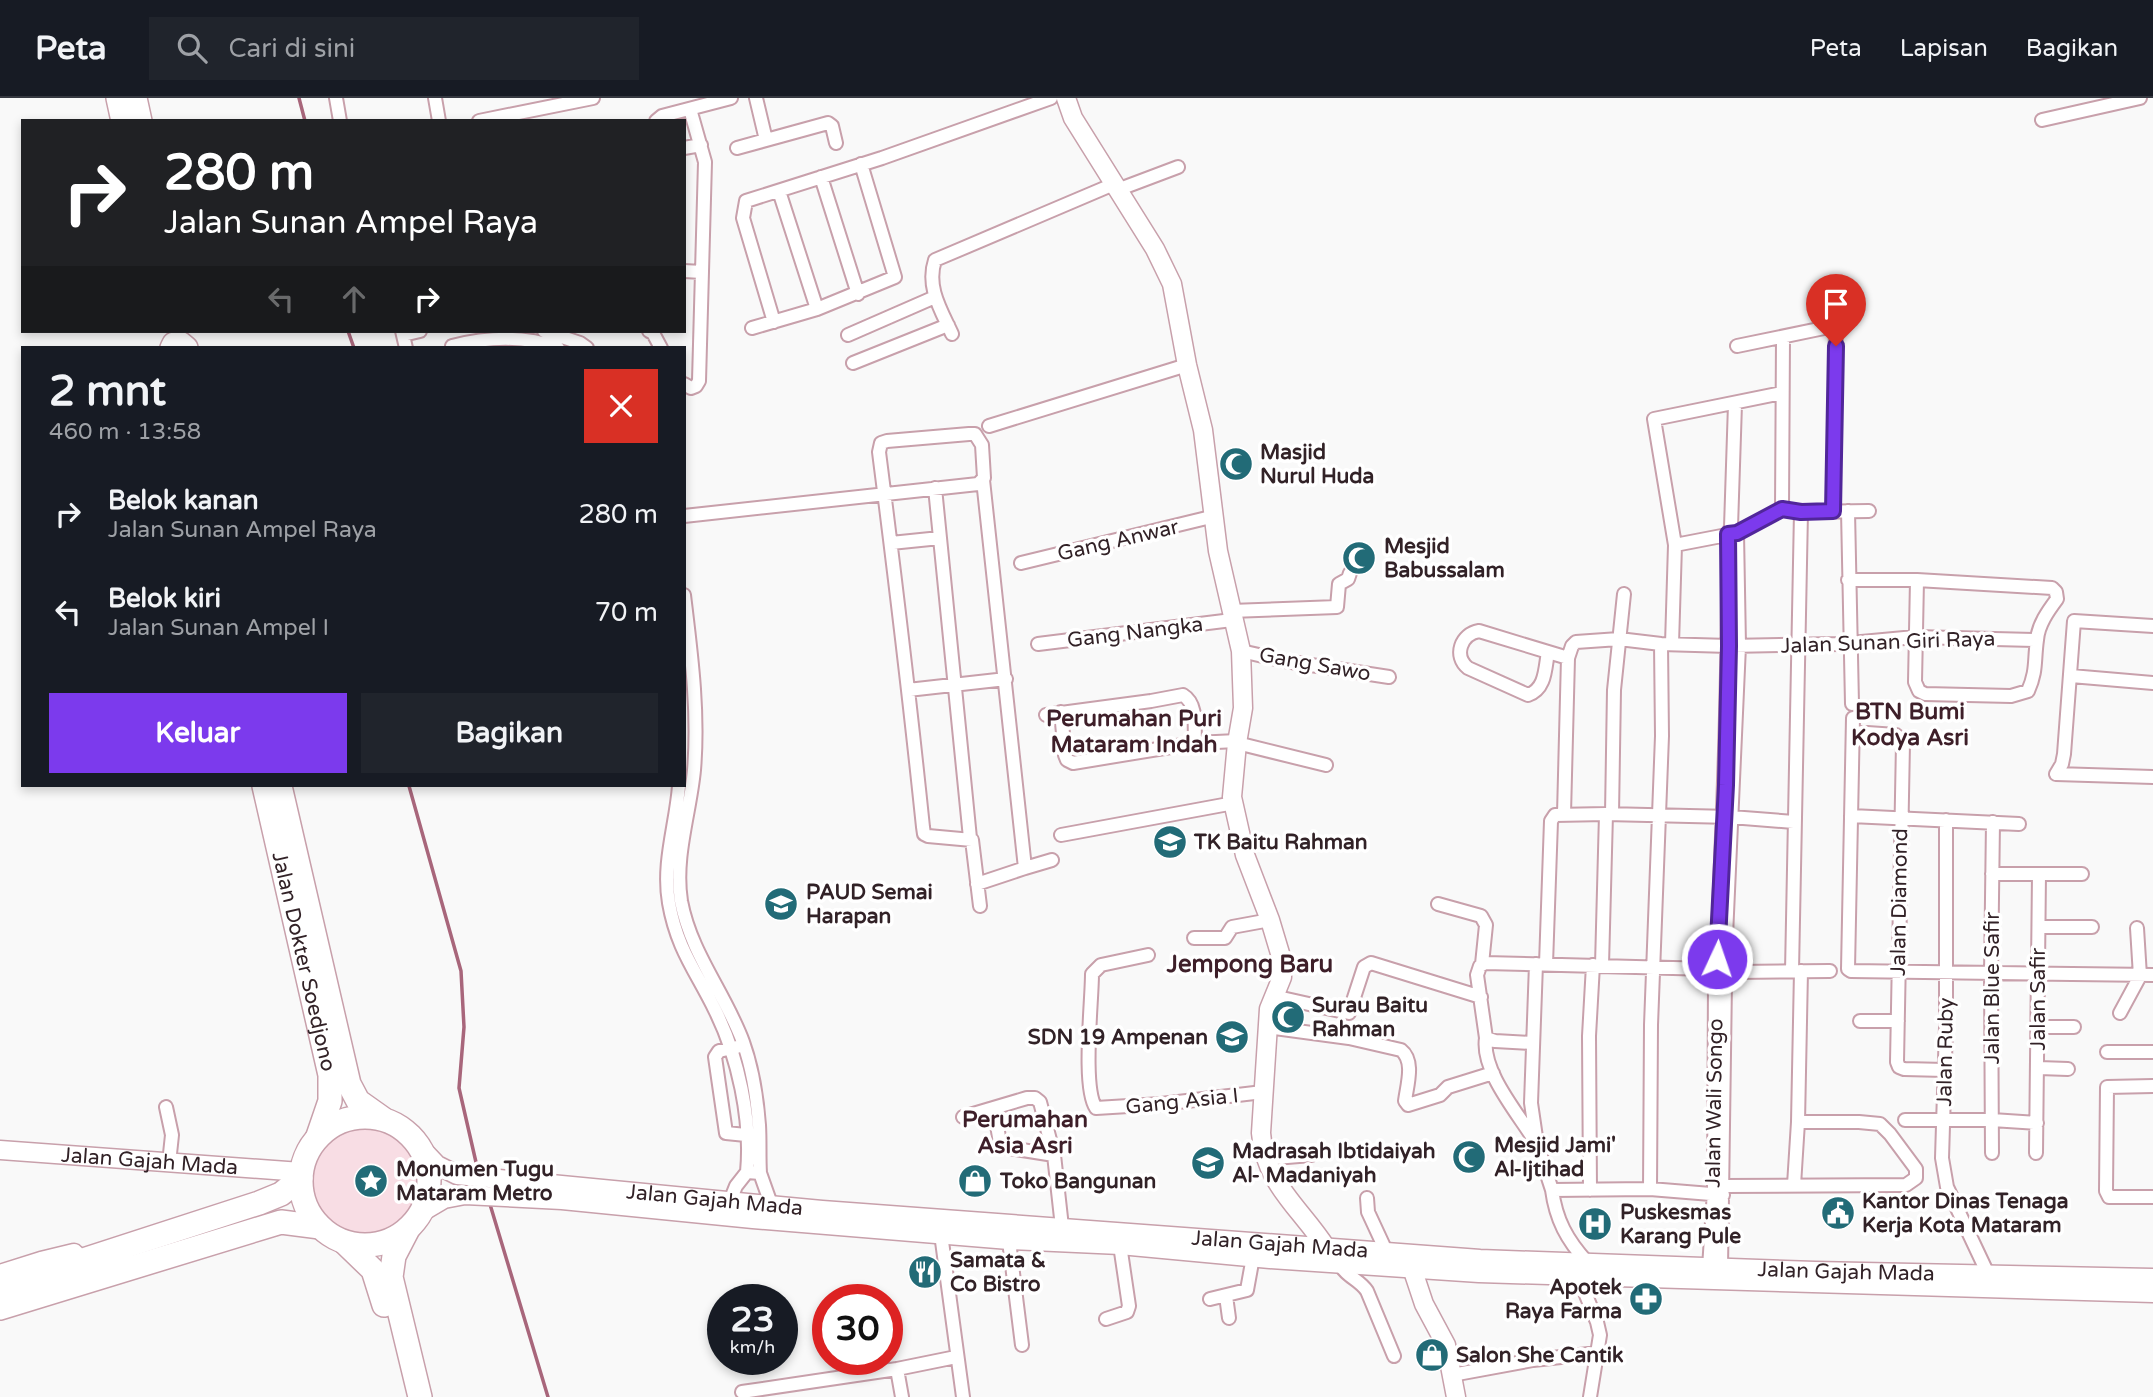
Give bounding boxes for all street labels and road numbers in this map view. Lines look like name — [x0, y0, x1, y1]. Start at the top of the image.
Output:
street label: Gang Anwar — [1055, 514, 1181, 567]
street label: Gang Nangka — [1066, 612, 1205, 653]
street label: Jalan Sunan Giri Raya — [1780, 626, 1996, 659]
street label: Gang Sawo — [1257, 642, 1373, 687]
street label: Jalan Diamond — [1886, 828, 1913, 976]
street label: Jalan Dokter Soedjono — [266, 849, 341, 1074]
street label: Jalan Blue Safir — [1980, 912, 2005, 1064]
street label: Jalan Safir — [2026, 948, 2051, 1050]
street label: Jalan Ruby — [1932, 997, 1959, 1107]
street label: Jalan Wali Songo — [1701, 1018, 1728, 1188]
street label: Gang Asia I — [1124, 1083, 1240, 1120]
street label: Jalan Gajah Mada — [60, 1143, 239, 1180]
street label: Jalan Gajah Mada — [625, 1179, 804, 1221]
street label: Jalan Gajah Mada — [1191, 1226, 1369, 1264]
street label: Jalan Gajah Mada — [1757, 1257, 1935, 1286]

